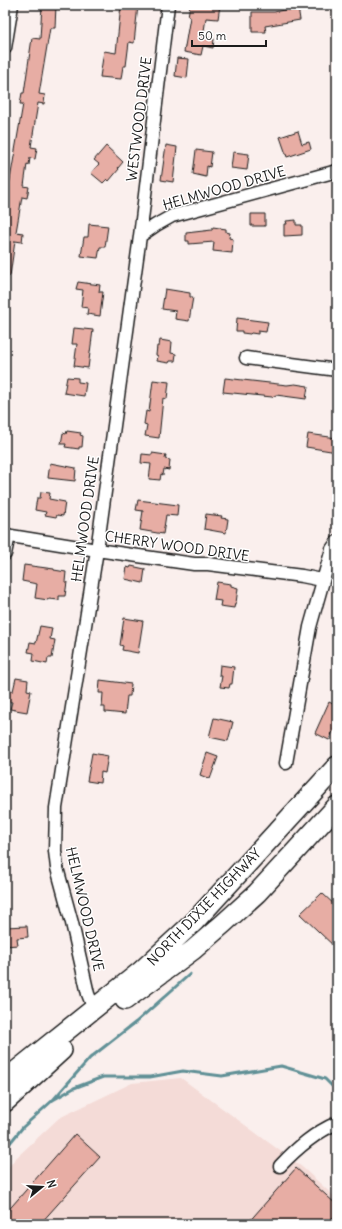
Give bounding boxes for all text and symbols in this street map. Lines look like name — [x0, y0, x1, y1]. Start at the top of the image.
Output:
scale bar — [192, 22, 266, 48]
text: 50 m — [198, 28, 227, 43]
street label: WESTWOOD DRIVE — [122, 56, 156, 182]
street label: HELMWOOD DRIVE — [161, 162, 287, 214]
street label: HELMWOOD DRIVE — [67, 455, 103, 583]
street label: CHERRY WOOD DRIVE — [104, 527, 250, 565]
street label: NORTH DIXIE HIGHWAY — [143, 844, 265, 970]
street label: HELMWOOD DRIVE — [62, 845, 108, 973]
north arrow — [22, 1167, 62, 1207]
text: N — [44, 1178, 59, 1190]

